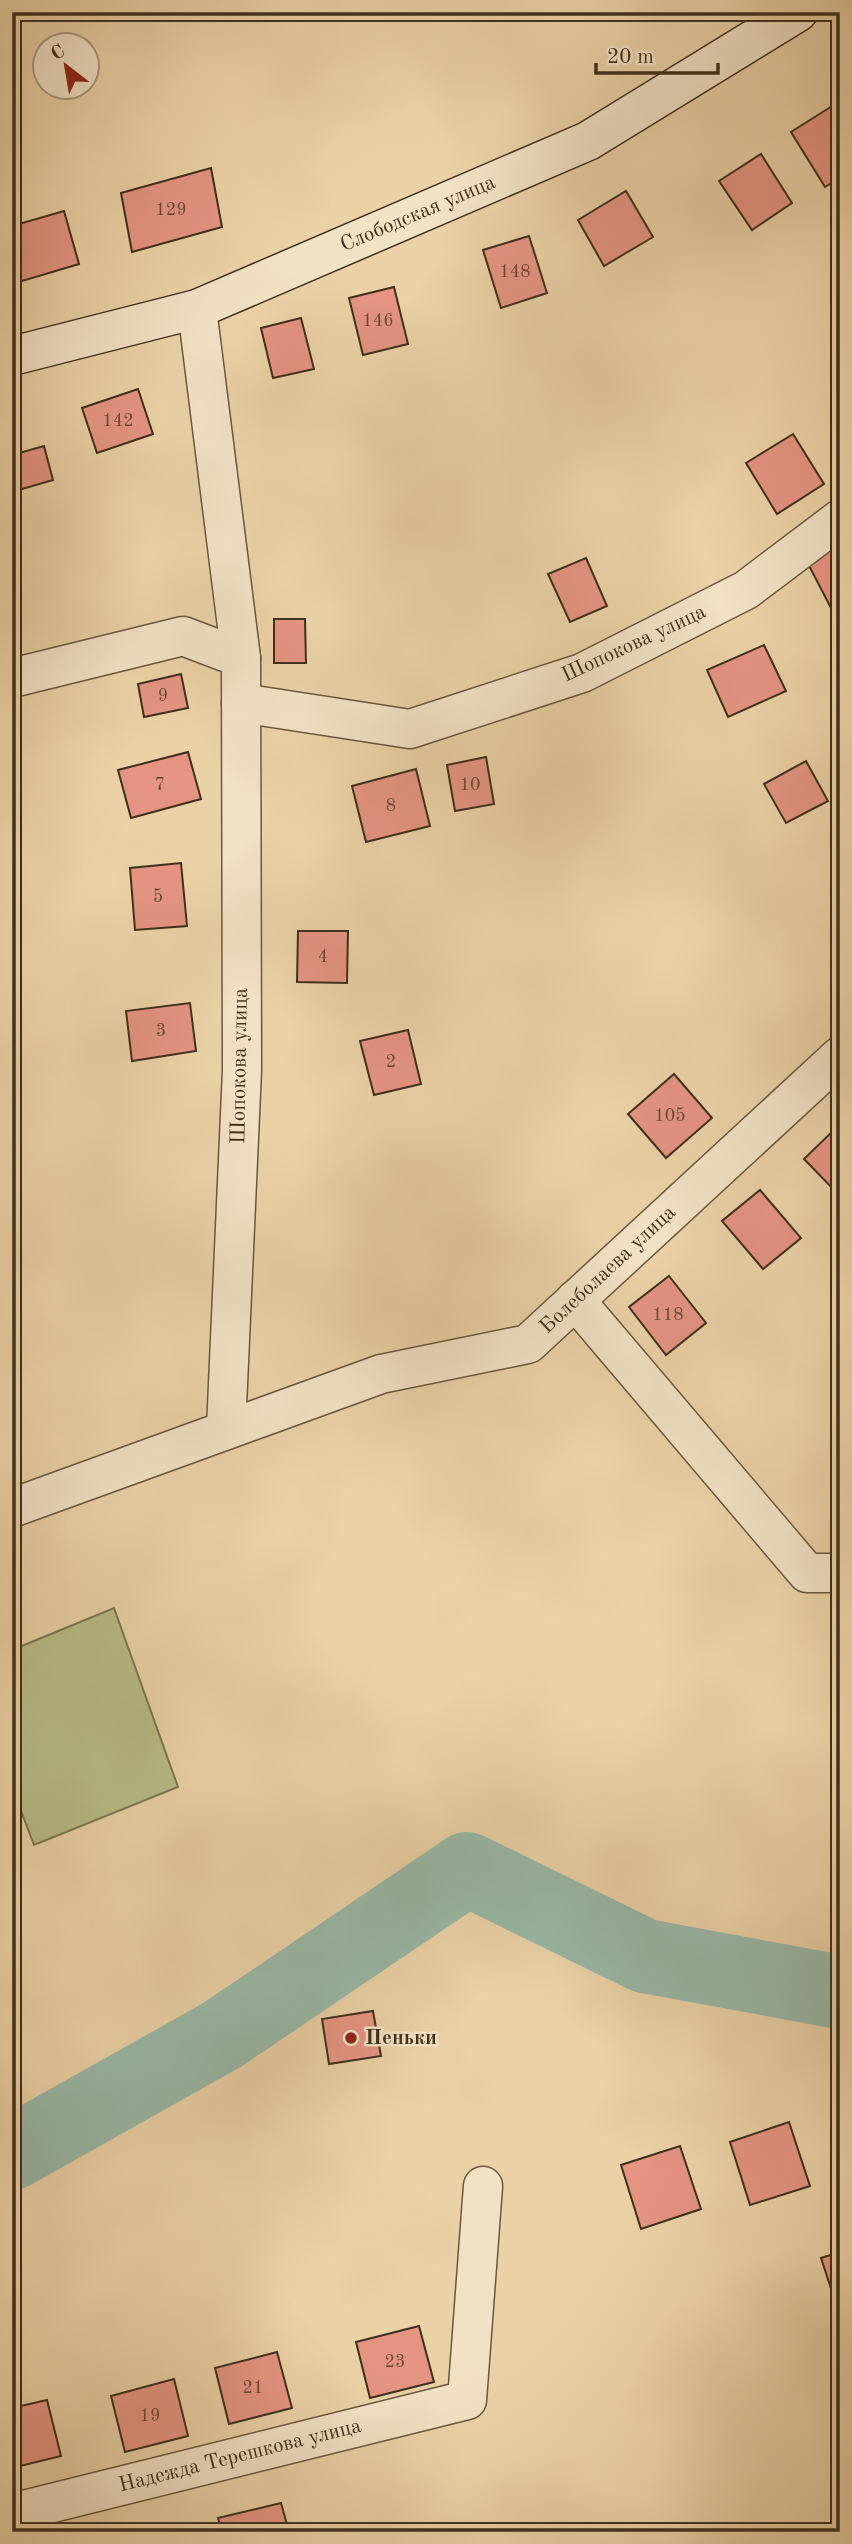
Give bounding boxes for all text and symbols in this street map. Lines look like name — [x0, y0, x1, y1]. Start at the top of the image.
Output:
north arrow — [32, 32, 102, 102]
scale bar — [596, 32, 719, 76]
text: С — [48, 42, 69, 65]
text: 20 m — [607, 47, 654, 68]
street label: Слободская улица — [337, 172, 499, 256]
house number: 129 — [155, 201, 187, 219]
house number: 148 — [499, 263, 531, 281]
house number: 146 — [362, 312, 394, 330]
house number: 142 — [102, 412, 134, 430]
street label: Шопокова улица — [559, 601, 709, 687]
house number: 9 — [158, 687, 168, 705]
house number: 7 — [155, 776, 165, 794]
house number: 10 — [460, 776, 480, 794]
house number: 8 — [386, 797, 396, 815]
house number: 5 — [153, 888, 163, 906]
house number: 4 — [318, 948, 328, 966]
street label: Шопокова улица — [228, 988, 252, 1144]
house number: 3 — [156, 1022, 166, 1040]
house number: 2 — [386, 1053, 396, 1071]
house number: 105 — [654, 1107, 686, 1125]
street label: Болеболаева улица — [536, 1202, 680, 1338]
house number: 118 — [652, 1306, 684, 1324]
place label: Пеньки — [365, 2028, 437, 2049]
marker: Пеньки — [343, 2030, 359, 2046]
house number: 23 — [385, 2353, 405, 2371]
house number: 21 — [243, 2379, 263, 2397]
house number: 19 — [140, 2407, 160, 2425]
street label: Надежда Терешкова улица — [117, 2416, 363, 2496]

